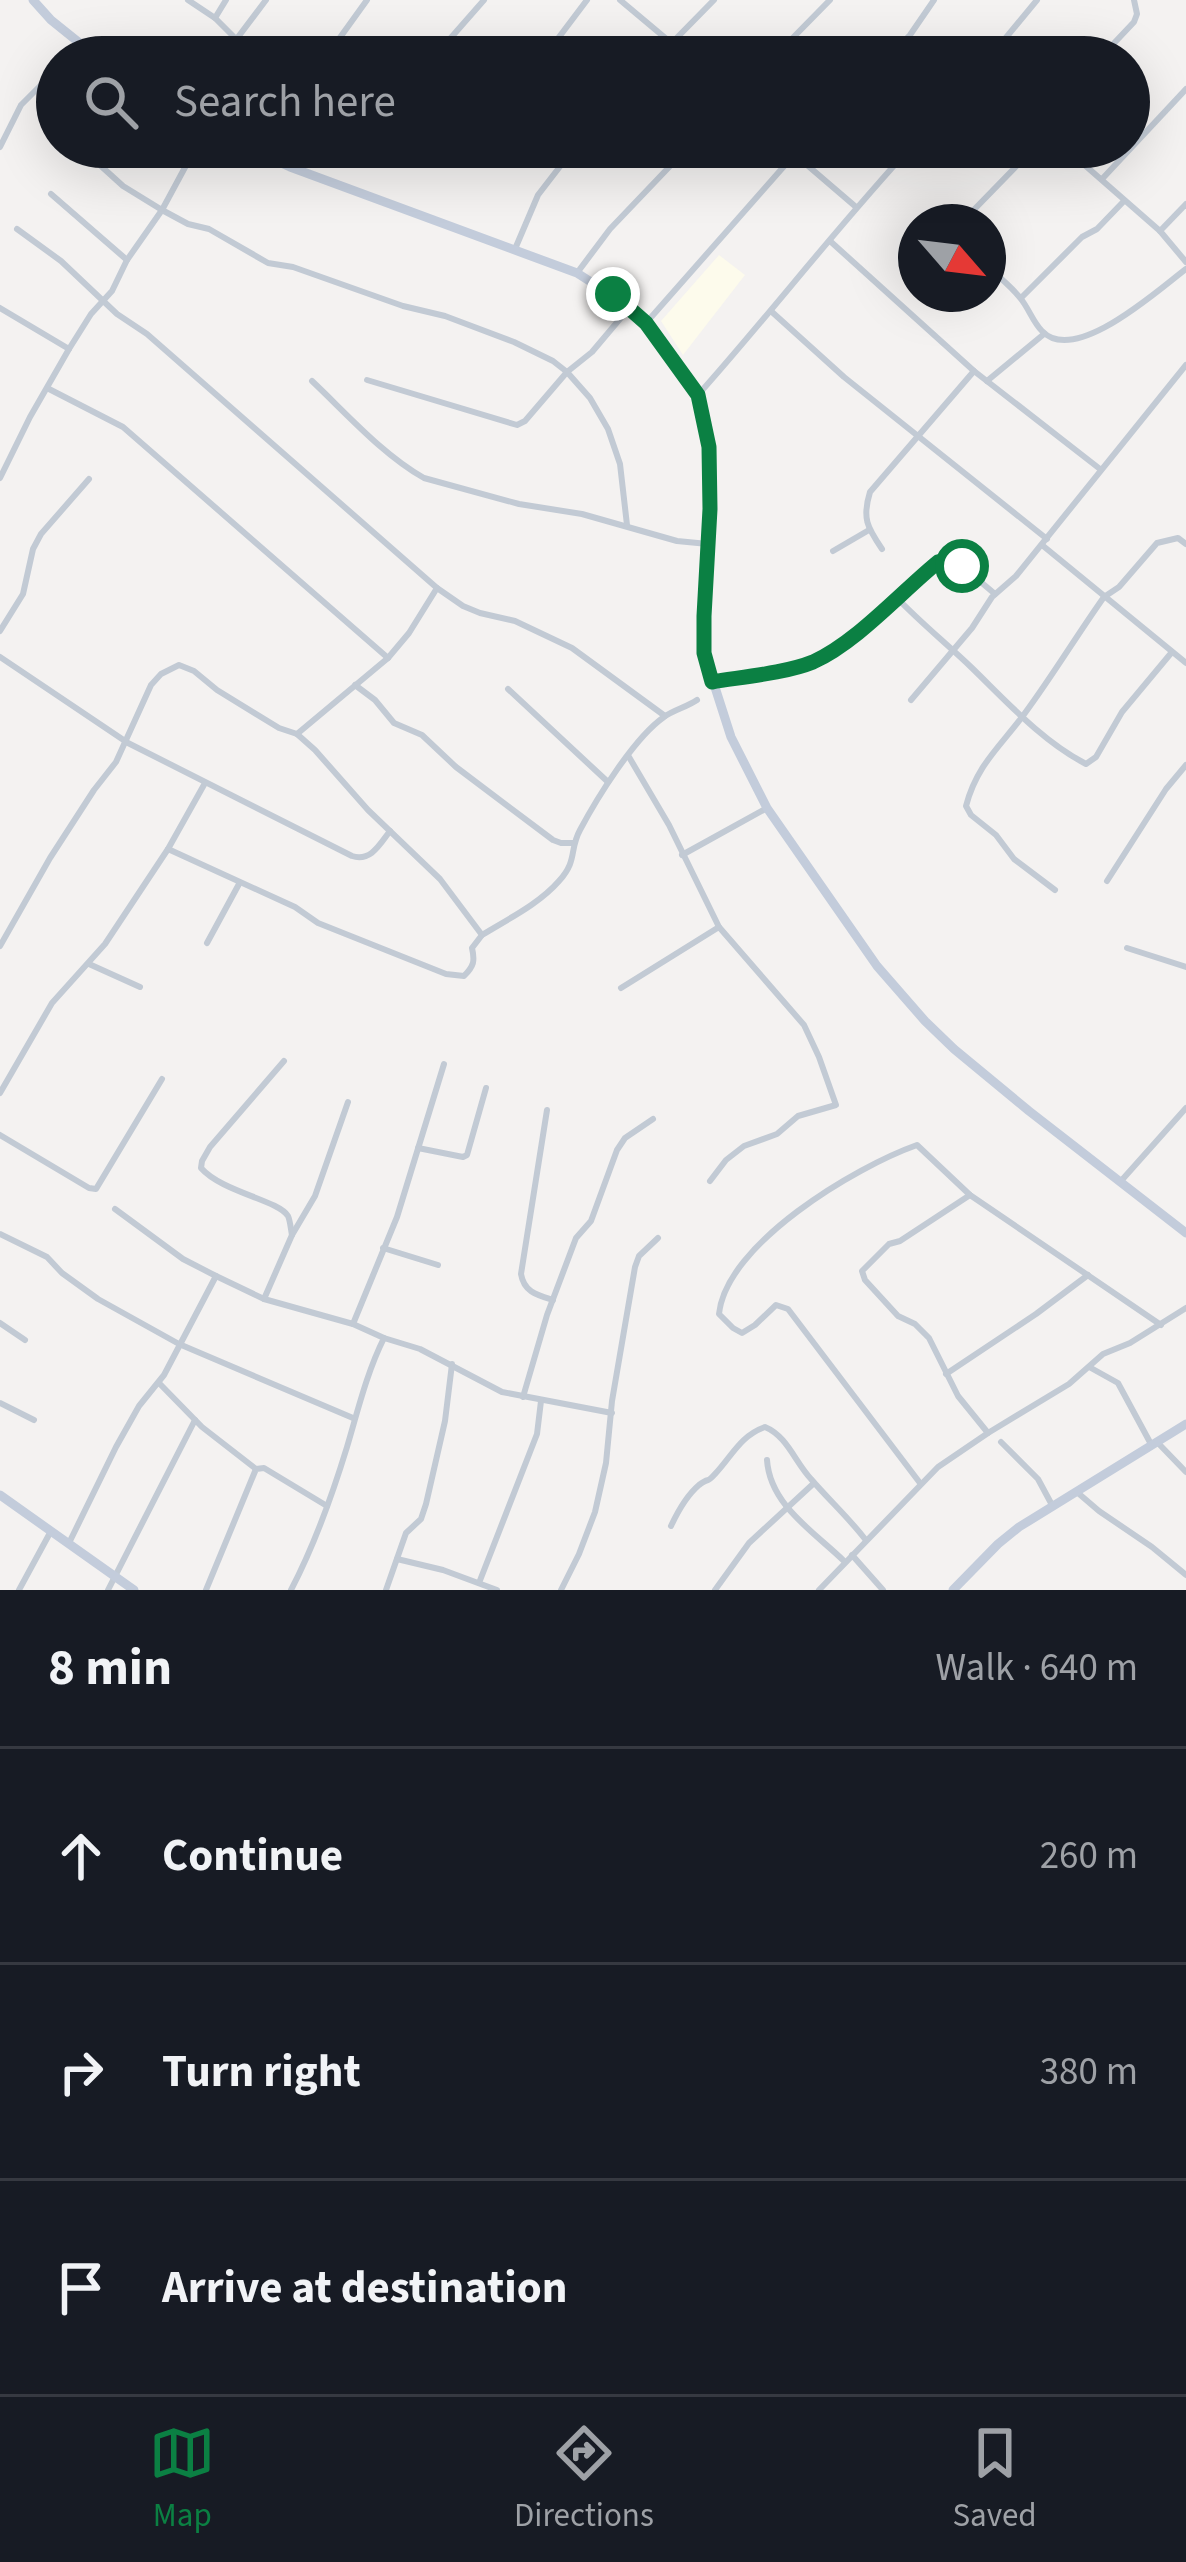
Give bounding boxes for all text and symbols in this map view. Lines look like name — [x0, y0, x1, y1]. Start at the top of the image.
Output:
search box — [36, 36, 1150, 168]
icon: search — [78, 69, 144, 135]
text: Search here — [174, 70, 396, 134]
north arrow — [898, 204, 1006, 312]
route end — [586, 267, 640, 321]
route start — [935, 539, 989, 593]
text: 8 min — [48, 1632, 172, 1704]
text: Walk · 640 m — [935, 1640, 1138, 1696]
icon: ahead — [48, 1823, 114, 1889]
text: Continue — [162, 1824, 343, 1888]
text: 260 m — [1040, 1828, 1138, 1884]
icon: right — [48, 2039, 114, 2105]
text: Turn right — [162, 2040, 361, 2104]
text: 380 m — [1040, 2044, 1138, 2100]
icon: arrive — [48, 2255, 114, 2321]
text: Arrive at destination — [162, 2256, 567, 2320]
tab: Map — [149, 2420, 215, 2539]
tab: Directions — [514, 2420, 654, 2539]
tab: Saved — [952, 2420, 1037, 2539]

